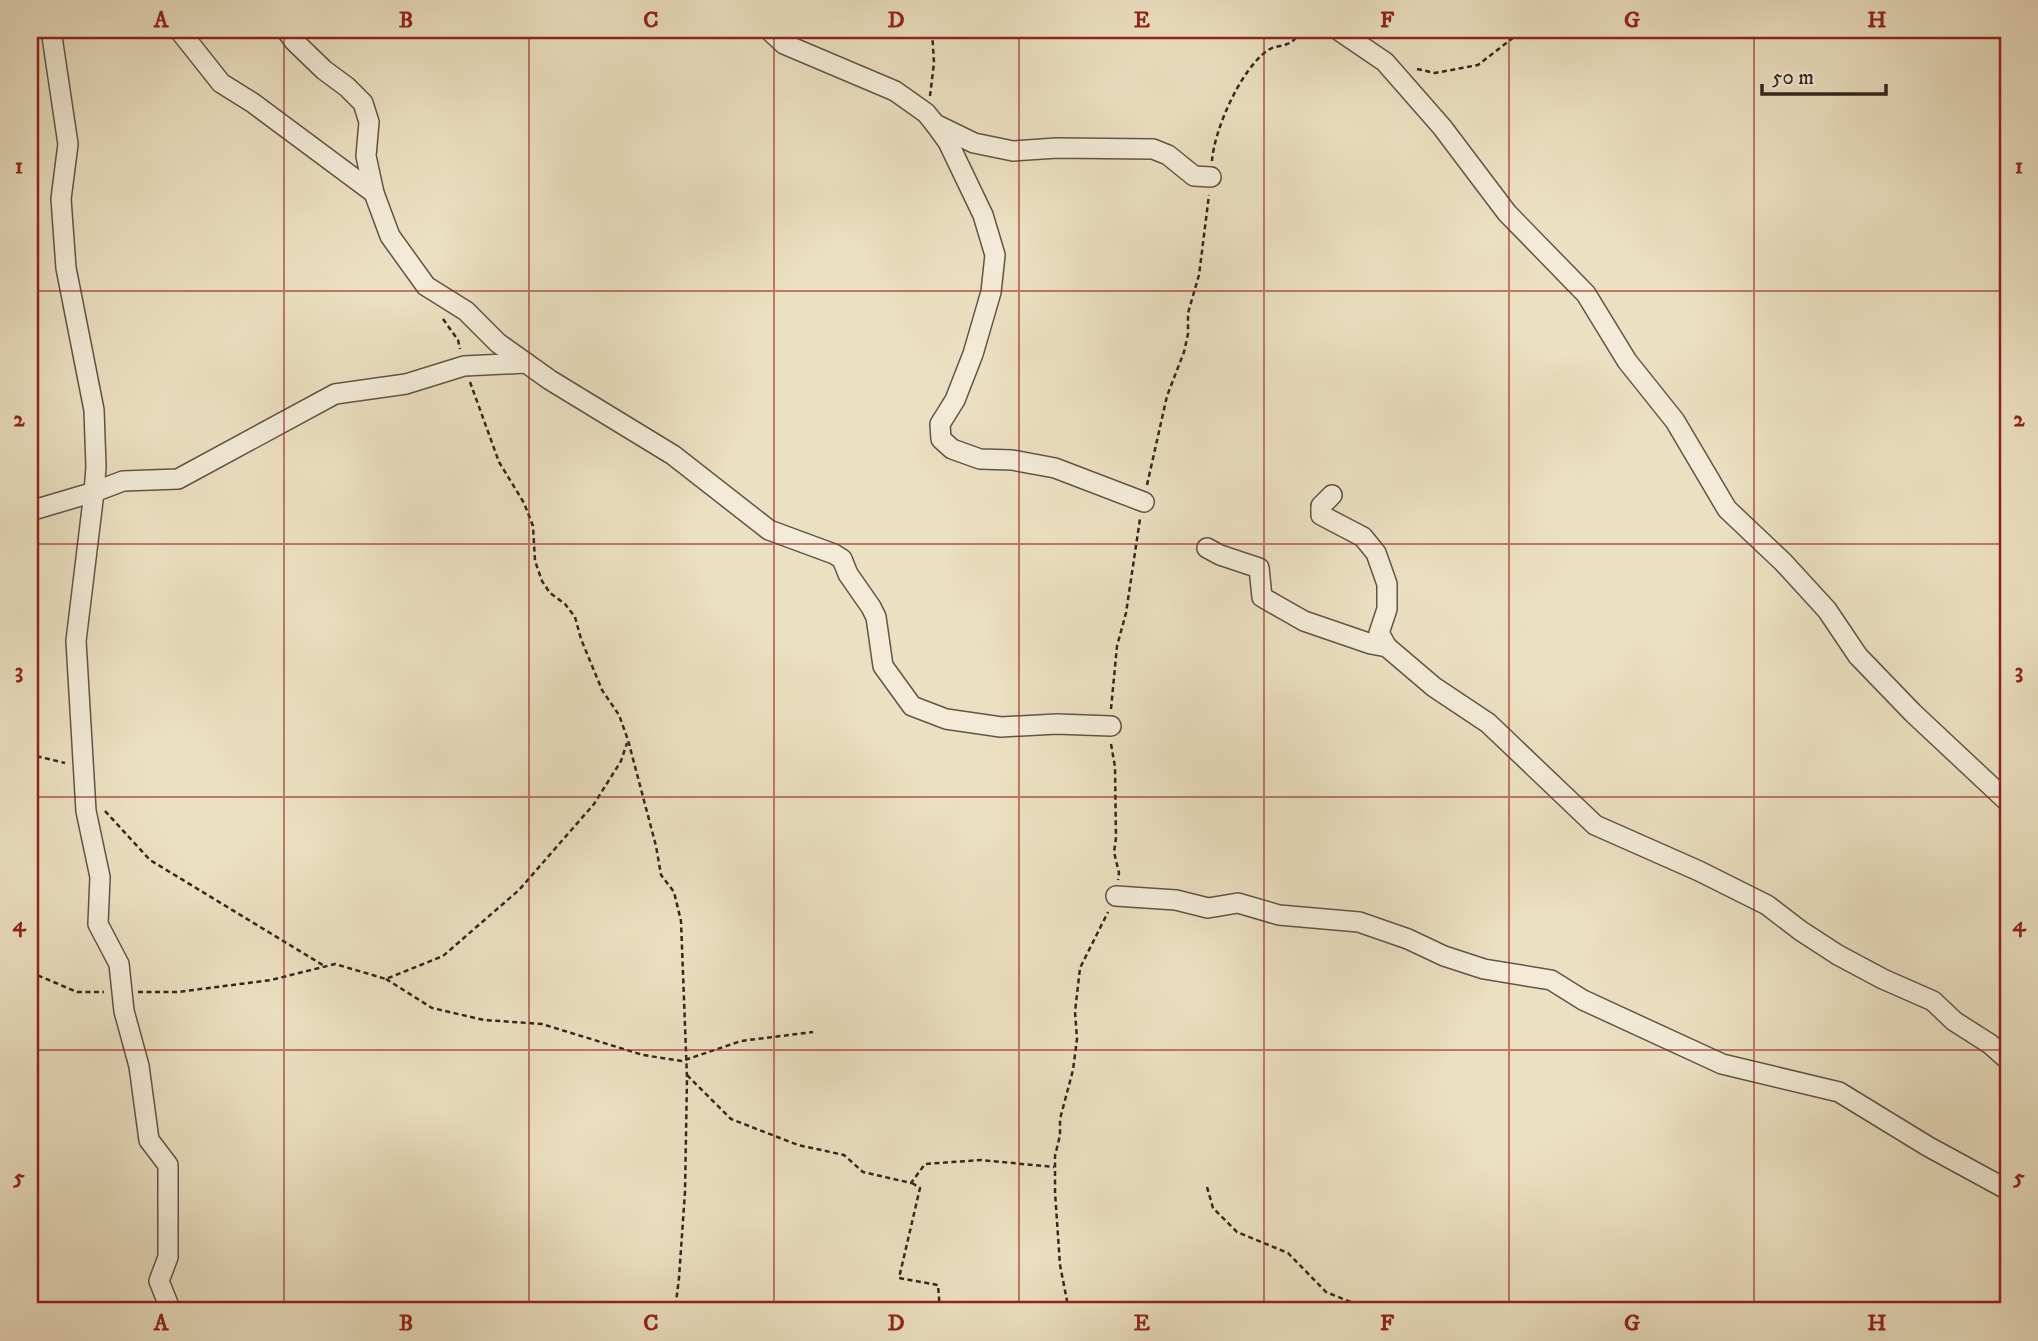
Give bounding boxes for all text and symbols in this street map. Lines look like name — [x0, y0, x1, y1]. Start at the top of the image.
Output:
text: A — [153, 6, 170, 35]
text: B — [399, 6, 413, 35]
text: C — [643, 6, 659, 35]
text: D — [887, 6, 905, 35]
text: E — [1134, 6, 1150, 35]
text: F — [1380, 6, 1395, 35]
text: G — [1624, 6, 1640, 35]
text: H — [1867, 6, 1887, 35]
scale bar — [1762, 52, 1886, 96]
text: 50 m — [1772, 65, 1814, 91]
text: 1 — [15, 152, 23, 181]
text: 1 — [2015, 152, 2023, 181]
text: 2 — [13, 405, 25, 434]
text: 2 — [2013, 405, 2025, 434]
text: 3 — [15, 657, 23, 686]
text: 3 — [2015, 657, 2023, 686]
text: 4 — [12, 910, 27, 939]
text: 4 — [2012, 910, 2027, 939]
text: 5 — [12, 1163, 25, 1192]
text: 5 — [2012, 1163, 2025, 1192]
text: A — [153, 1309, 170, 1338]
text: B — [399, 1309, 413, 1338]
text: C — [643, 1309, 659, 1338]
text: D — [887, 1309, 905, 1338]
text: E — [1134, 1309, 1150, 1338]
text: F — [1380, 1309, 1395, 1338]
text: G — [1624, 1309, 1640, 1338]
text: H — [1867, 1309, 1887, 1338]

